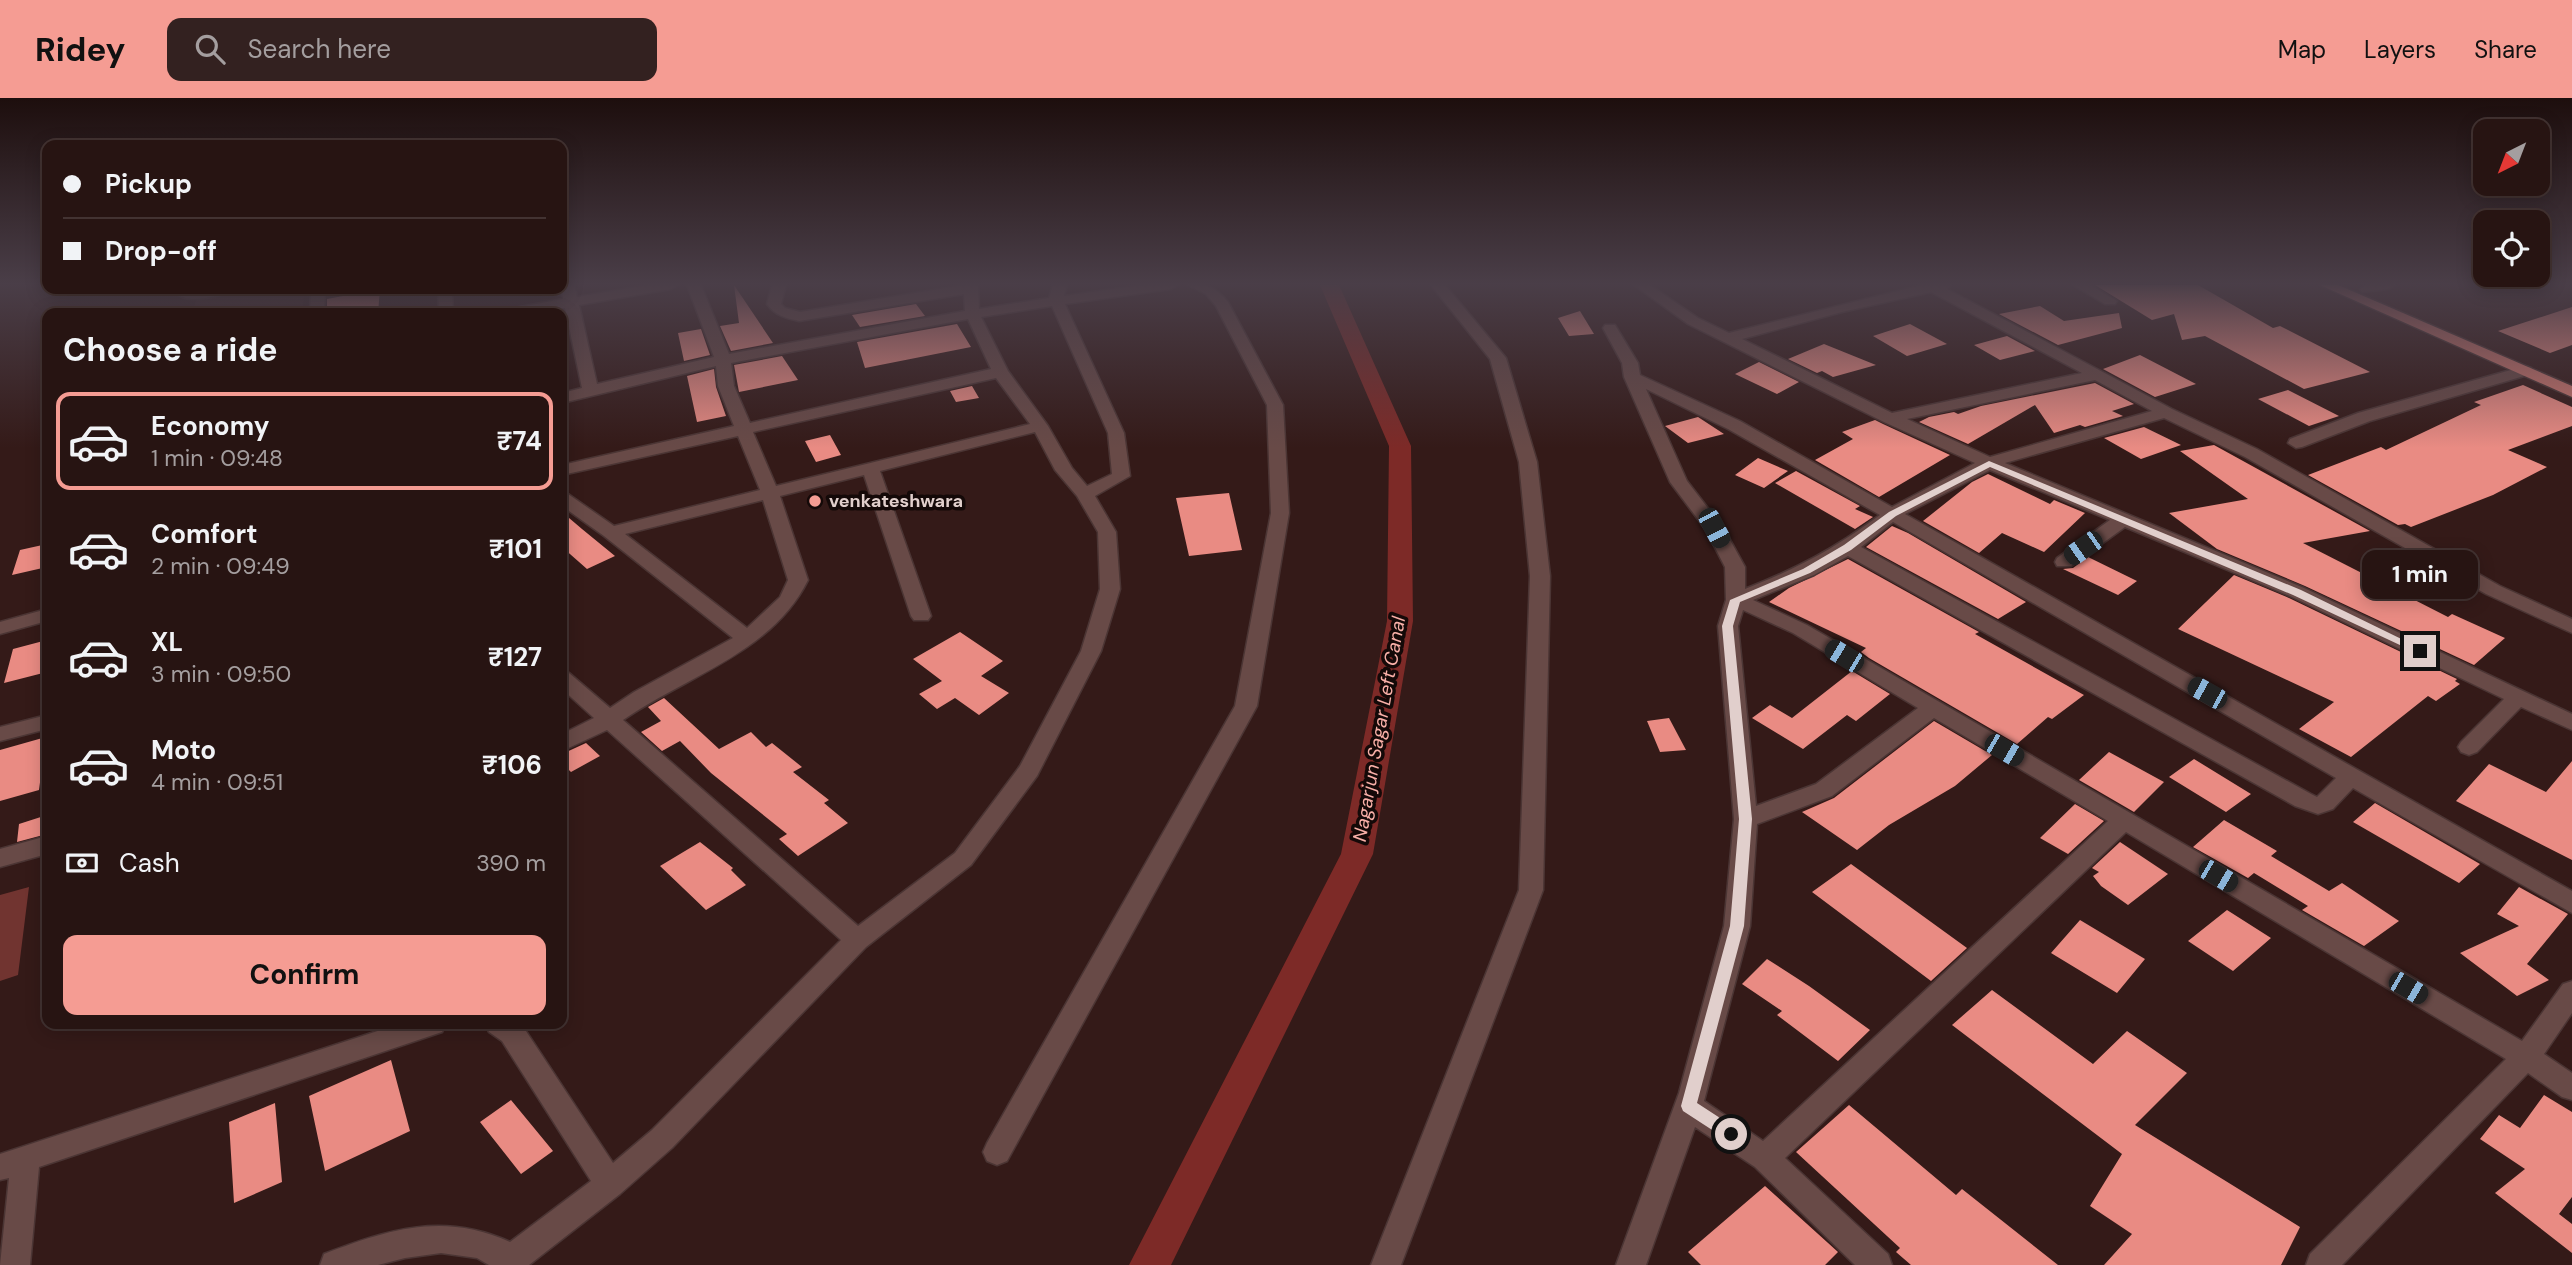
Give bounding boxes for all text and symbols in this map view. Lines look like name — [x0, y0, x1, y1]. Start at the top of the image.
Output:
search box — [167, 18, 657, 81]
text: Ridey — [35, 28, 125, 71]
icon: search — [191, 30, 229, 68]
text: Search here — [247, 32, 391, 66]
text: Map — [2278, 34, 2326, 65]
text: Layers — [2364, 34, 2436, 65]
text: Share — [2474, 34, 2537, 65]
north arrow — [2473, 119, 2550, 196]
map controls — [2473, 119, 2550, 287]
text: Pickup — [105, 167, 192, 201]
button: locate — [2473, 210, 2550, 287]
text: Drop-off — [105, 234, 217, 268]
text: Choose a ride — [63, 329, 278, 371]
text: Economy — [151, 409, 269, 443]
icon: car — [67, 410, 130, 473]
text: ₹74 — [497, 424, 542, 458]
text: 1 min · 09:48 — [151, 443, 283, 473]
place label: venkateshwara — [829, 489, 963, 513]
marker: venkateshwara — [807, 493, 823, 509]
car — [1695, 505, 1734, 551]
text: Comfort — [151, 517, 257, 551]
icon: car — [67, 518, 130, 581]
car — [2060, 527, 2107, 569]
text: ₹101 — [489, 532, 542, 566]
callout: 1 min — [2362, 550, 2478, 598]
text: 2 min · 09:49 — [151, 551, 290, 581]
text: 1 min — [2392, 559, 2448, 589]
water label: Nagarjun Sagar Left Canal — [1347, 614, 1411, 843]
text: XL — [151, 625, 183, 659]
icon: car — [67, 626, 130, 689]
route end — [2404, 635, 2436, 667]
car — [1821, 636, 1868, 676]
text: ₹127 — [488, 640, 542, 674]
text: 3 min · 09:50 — [151, 659, 291, 689]
car — [2184, 674, 2231, 712]
car — [1981, 730, 2028, 770]
text: Moto — [151, 733, 216, 767]
icon: car — [67, 734, 130, 797]
text: ₹106 — [482, 748, 542, 782]
text: 4 min · 09:51 — [151, 767, 283, 797]
icon: cash — [63, 844, 101, 882]
text: Cash — [119, 846, 180, 880]
text: 390 m — [476, 848, 546, 878]
car — [2195, 856, 2242, 896]
button: Confirm — [63, 935, 546, 1015]
car — [2385, 968, 2432, 1008]
route start — [1715, 1118, 1747, 1150]

